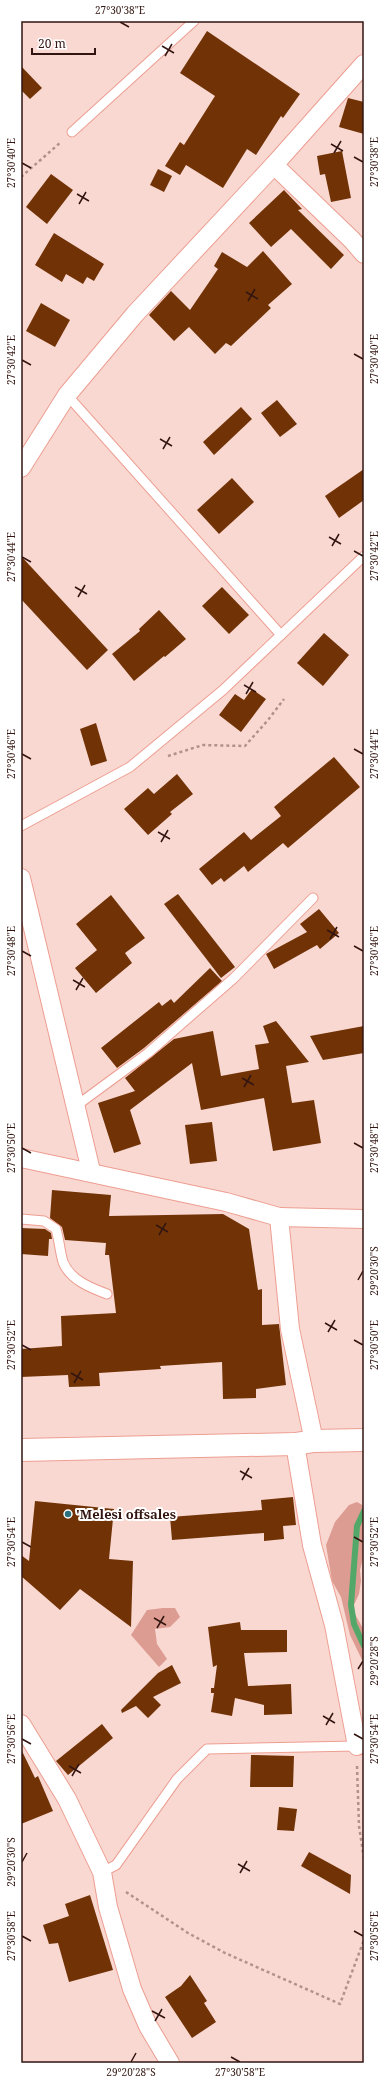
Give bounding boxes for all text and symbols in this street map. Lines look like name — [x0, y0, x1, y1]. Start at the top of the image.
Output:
text: 27°30'38"E — [95, 3, 145, 17]
scale bar — [32, 30, 95, 56]
text: 20 m — [38, 35, 66, 52]
text: 27°30'38"E — [367, 137, 381, 187]
text: 27°30'40"E — [4, 138, 18, 188]
text: 27°30'40"E — [367, 334, 381, 384]
text: 27°30'42"E — [4, 335, 18, 385]
text: 27°30'42"E — [367, 531, 381, 581]
text: 27°30'44"E — [4, 532, 18, 582]
text: 27°30'46"E — [4, 729, 18, 779]
text: 27°30'44"E — [367, 729, 381, 779]
text: 27°30'48"E — [4, 926, 18, 976]
text: 27°30'46"E — [367, 926, 381, 976]
text: 27°30'50"E — [4, 1123, 18, 1173]
text: 27°30'48"E — [367, 1123, 381, 1173]
text: 29°20'30"S — [367, 1246, 381, 1296]
text: 27°30'52"E — [4, 1320, 18, 1370]
text: 27°30'50"E — [367, 1320, 381, 1370]
place label: 'Melesi offsales — [76, 1505, 176, 1523]
marker: 'Melesi offsales — [63, 1509, 73, 1519]
text: 27°30'54"E — [4, 1517, 18, 1567]
text: 27°30'52"E — [367, 1517, 381, 1567]
text: 29°20'28"S — [367, 1636, 381, 1686]
text: 27°30'56"E — [4, 1714, 18, 1764]
text: 27°30'54"E — [367, 1714, 381, 1764]
text: 29°20'30"S — [4, 1837, 18, 1887]
text: 27°30'58"E — [4, 1911, 18, 1961]
text: 27°30'56"E — [367, 1911, 381, 1961]
text: 29°20'28"S — [106, 2065, 156, 2079]
text: 27°30'58"E — [215, 2065, 265, 2079]

